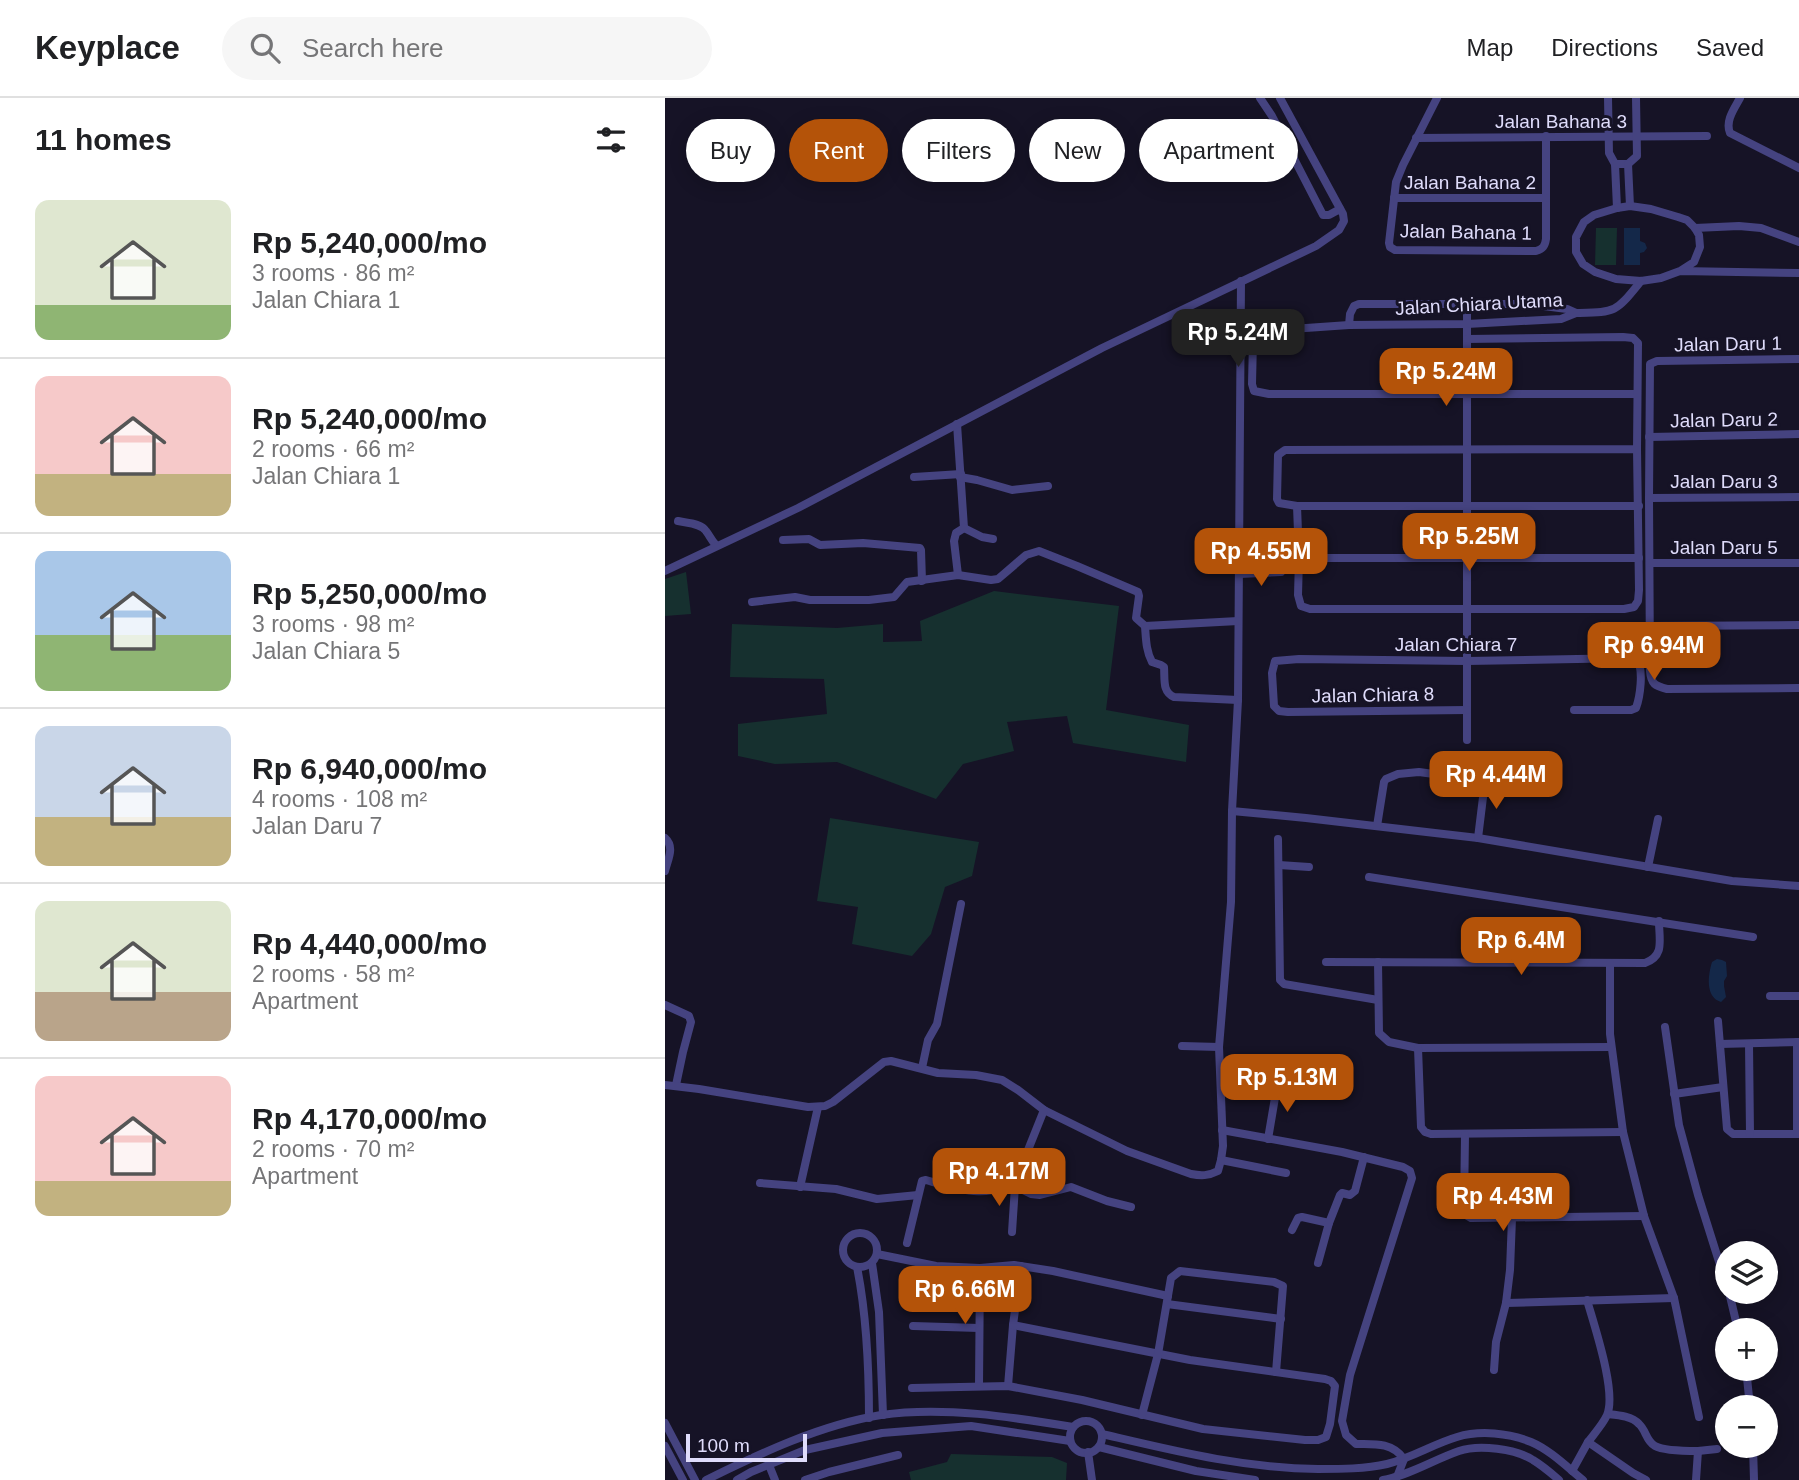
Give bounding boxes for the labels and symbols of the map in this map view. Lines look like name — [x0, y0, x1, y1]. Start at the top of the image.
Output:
street label: Jalan Bahana 3 — [1495, 111, 1627, 132]
street label: Jalan Bahana 2 — [1404, 172, 1536, 193]
street label: Jalan Bahana 1 — [1400, 220, 1532, 244]
street label: Jalan Chiara Utama — [1395, 289, 1564, 319]
pin: Rp 5.24M — [1166, 310, 1310, 369]
street label: Jalan Daru 1 — [1674, 333, 1782, 355]
pin: Rp 5.24M — [1374, 348, 1518, 408]
street label: Jalan Daru 2 — [1670, 409, 1778, 431]
street label: Jalan Daru 3 — [1670, 471, 1778, 492]
pin: Rp 5.25M — [1397, 514, 1541, 573]
pin: Rp 4.55M — [1189, 528, 1333, 588]
street label: Jalan Daru 5 — [1670, 537, 1778, 558]
pin: Rp 6.94M — [1582, 622, 1726, 682]
street label: Jalan Chiara 7 — [1395, 634, 1517, 655]
street label: Jalan Chiara 8 — [1312, 683, 1434, 707]
pin: Rp 4.44M — [1424, 752, 1568, 811]
pin: Rp 6.4M — [1456, 918, 1586, 977]
pin: Rp 5.13M — [1215, 1054, 1359, 1114]
pin: Rp 4.17M — [927, 1148, 1071, 1208]
pin: Rp 4.43M — [1431, 1174, 1575, 1233]
pin: Rp 6.66M — [893, 1266, 1037, 1326]
scale bar — [686, 1431, 807, 1463]

